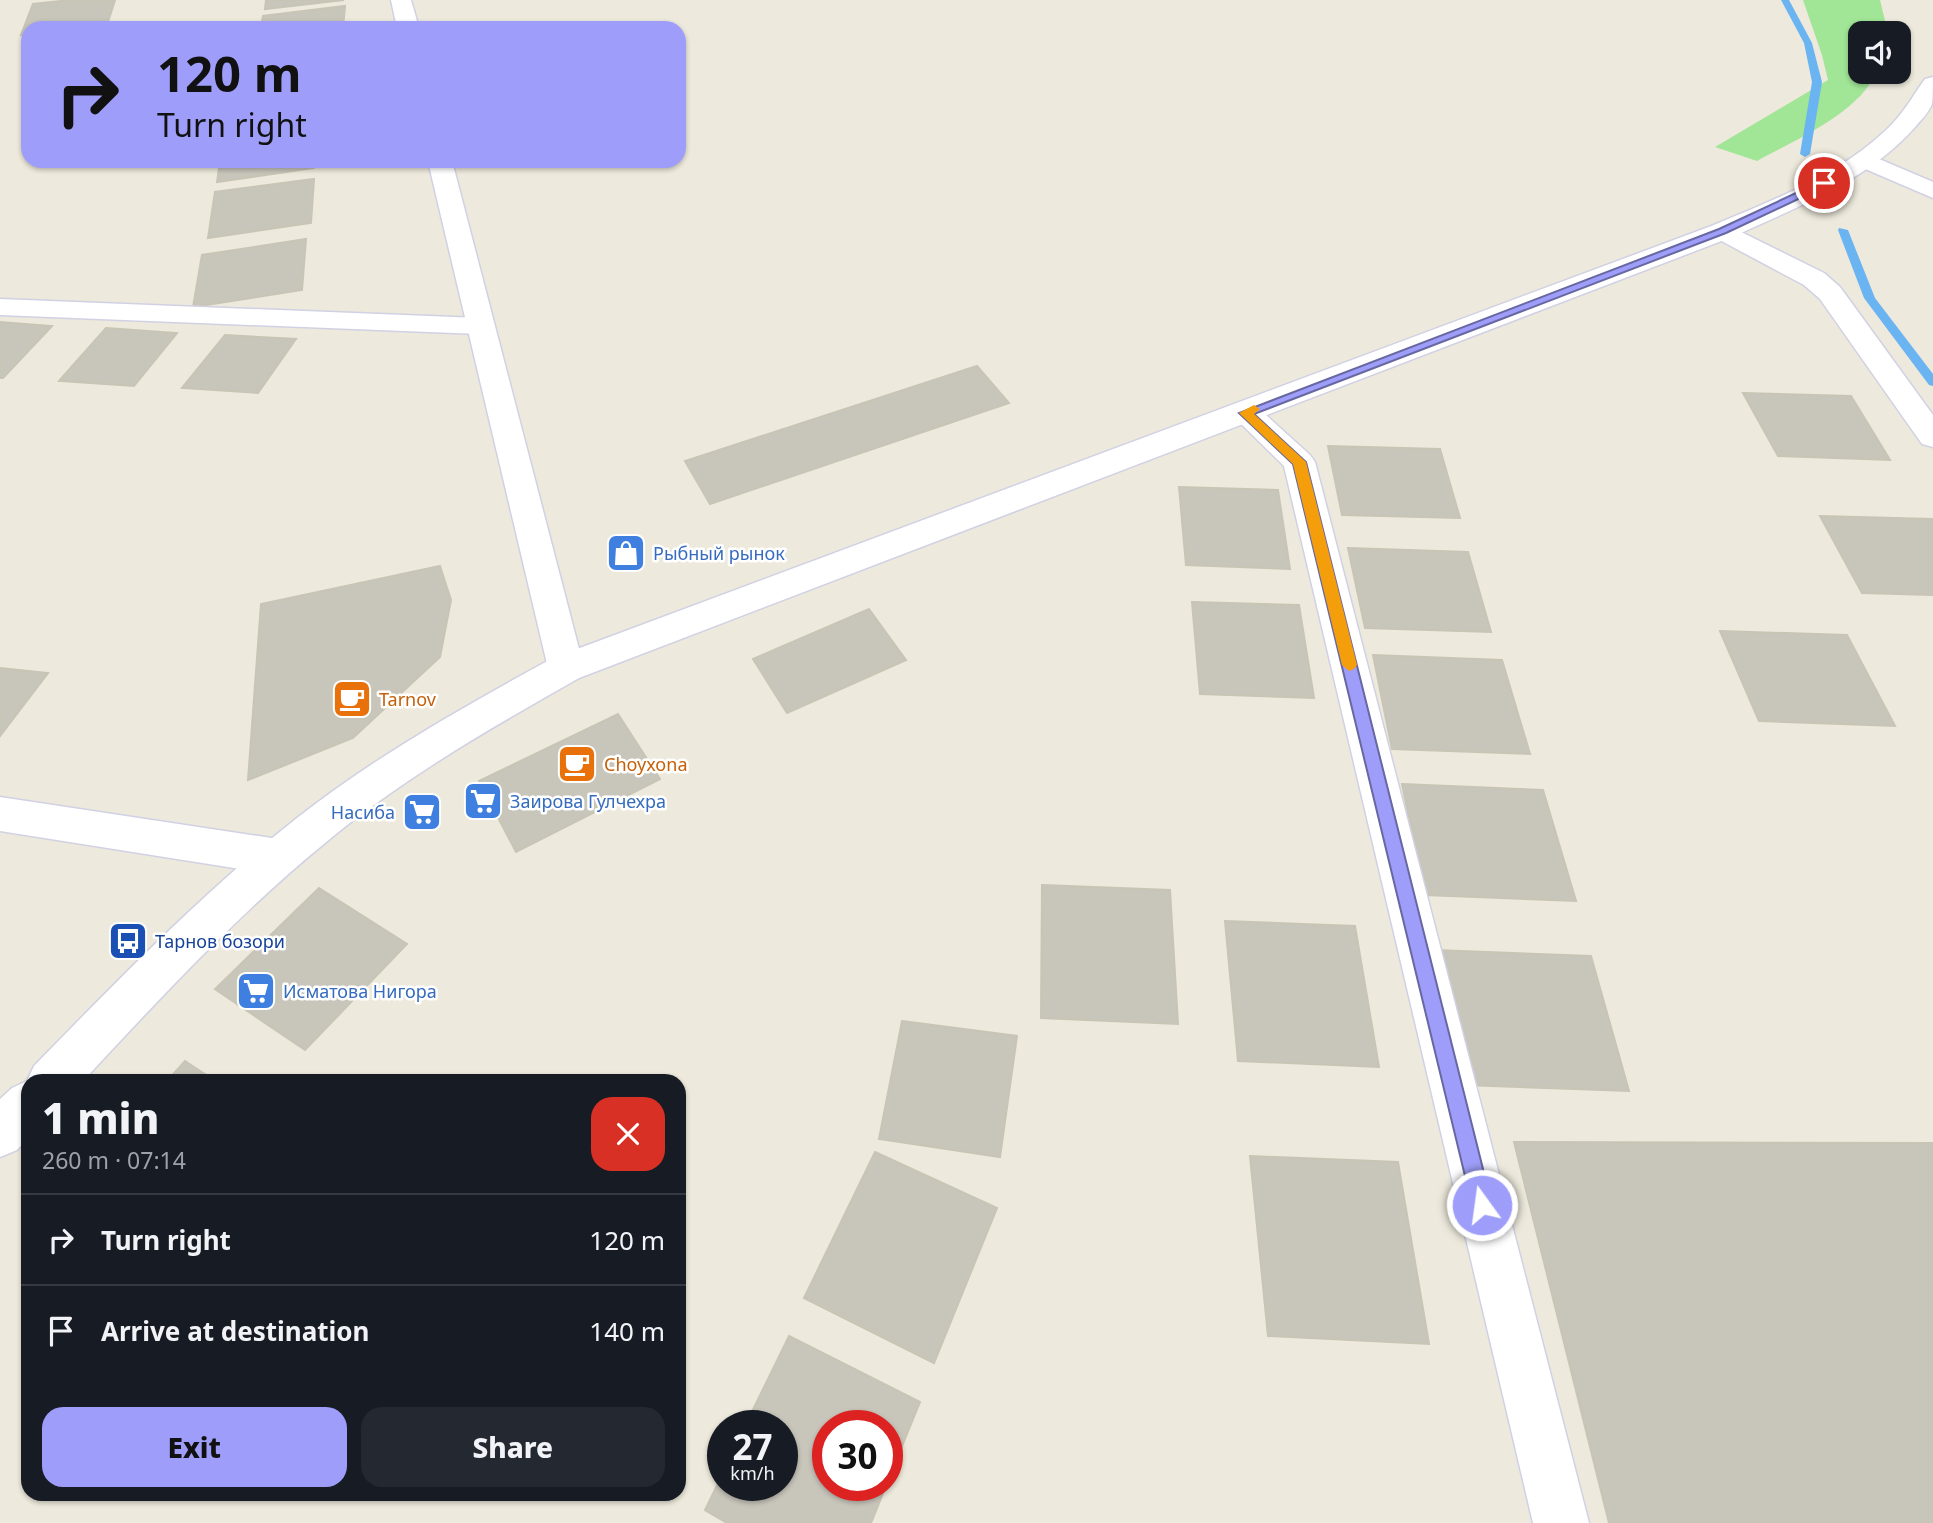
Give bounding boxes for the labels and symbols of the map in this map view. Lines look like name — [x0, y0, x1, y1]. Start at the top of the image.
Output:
pin — [1794, 153, 1854, 213]
shop icon: Рыбный рынок — [605, 532, 647, 574]
place label: Рыбный рынок — [653, 541, 785, 565]
cafe icon: Tarnov — [331, 678, 373, 720]
place label: Tarnov — [379, 687, 437, 711]
cafe icon: Choyxona — [556, 743, 598, 785]
place label: Choyxona — [604, 752, 687, 776]
supermarket icon: Заирова Гулчехра — [462, 780, 504, 822]
place label: Заирова Гулчехра — [510, 789, 666, 813]
supermarket icon: Насиба — [401, 791, 443, 833]
place label: Насиба — [331, 800, 395, 824]
bus stop icon: Тарнов бозори — [107, 920, 149, 962]
place label: Тарнов бозори — [155, 929, 285, 953]
supermarket icon: Исматова Нигора — [235, 970, 277, 1012]
place label: Исматова Нигора — [283, 979, 437, 1003]
position arrow — [1445, 1168, 1519, 1242]
speed limit sign: 30 — [812, 1410, 903, 1501]

